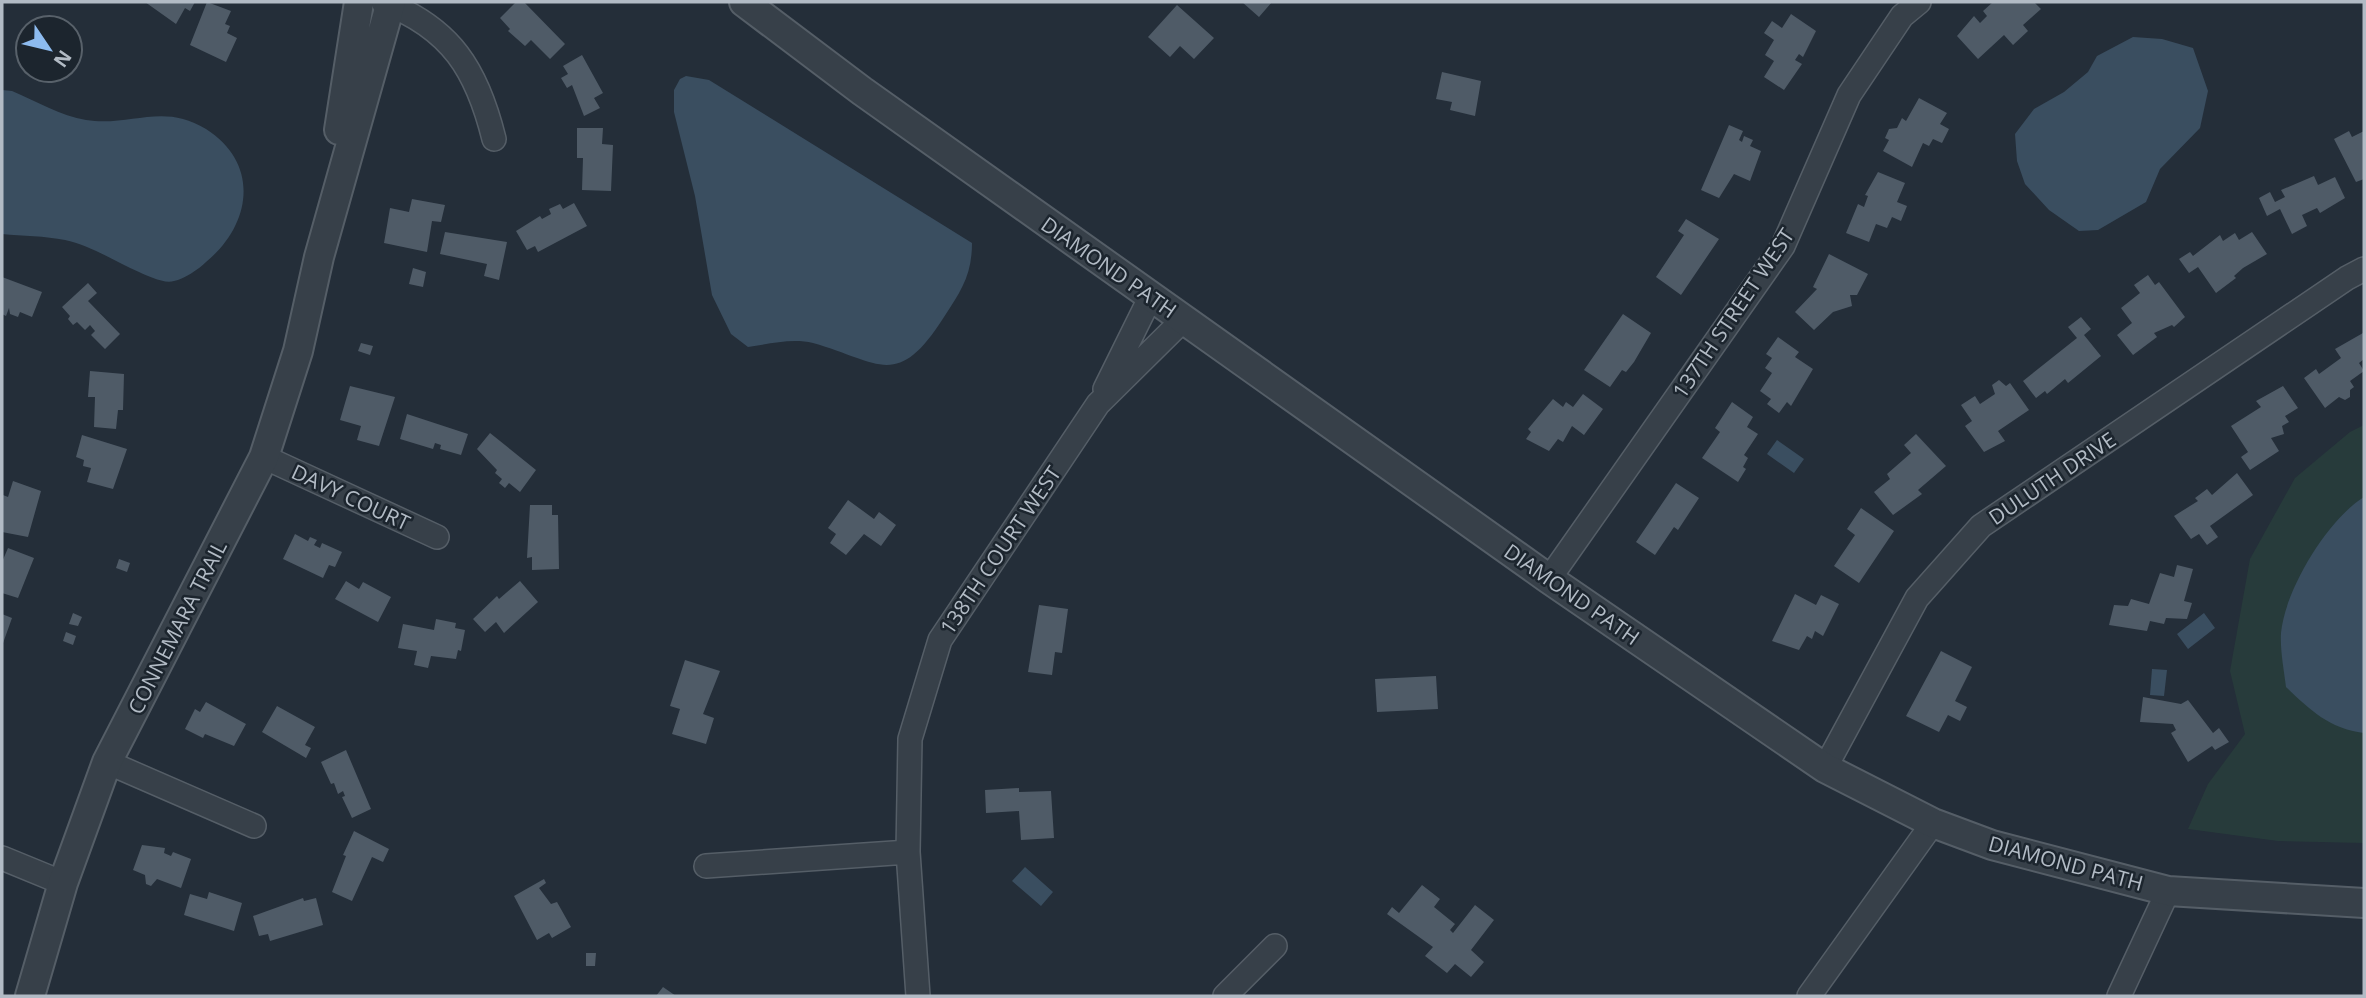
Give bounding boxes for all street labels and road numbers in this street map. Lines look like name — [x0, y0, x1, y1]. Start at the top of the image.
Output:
street label: DIAMOND PATH — [1036, 210, 1182, 324]
street label: 137TH STREET WEST — [1666, 222, 1801, 403]
street label: DULUTH DRIVE — [1983, 425, 2121, 531]
street label: DAVY COURT — [287, 457, 415, 537]
street label: 138TH COURT WEST — [933, 460, 1067, 640]
street label: CONNEMARA TRAIL — [121, 535, 233, 719]
street label: DIAMOND PATH — [1499, 537, 1645, 651]
street label: DIAMOND PATH — [1986, 829, 2146, 897]

